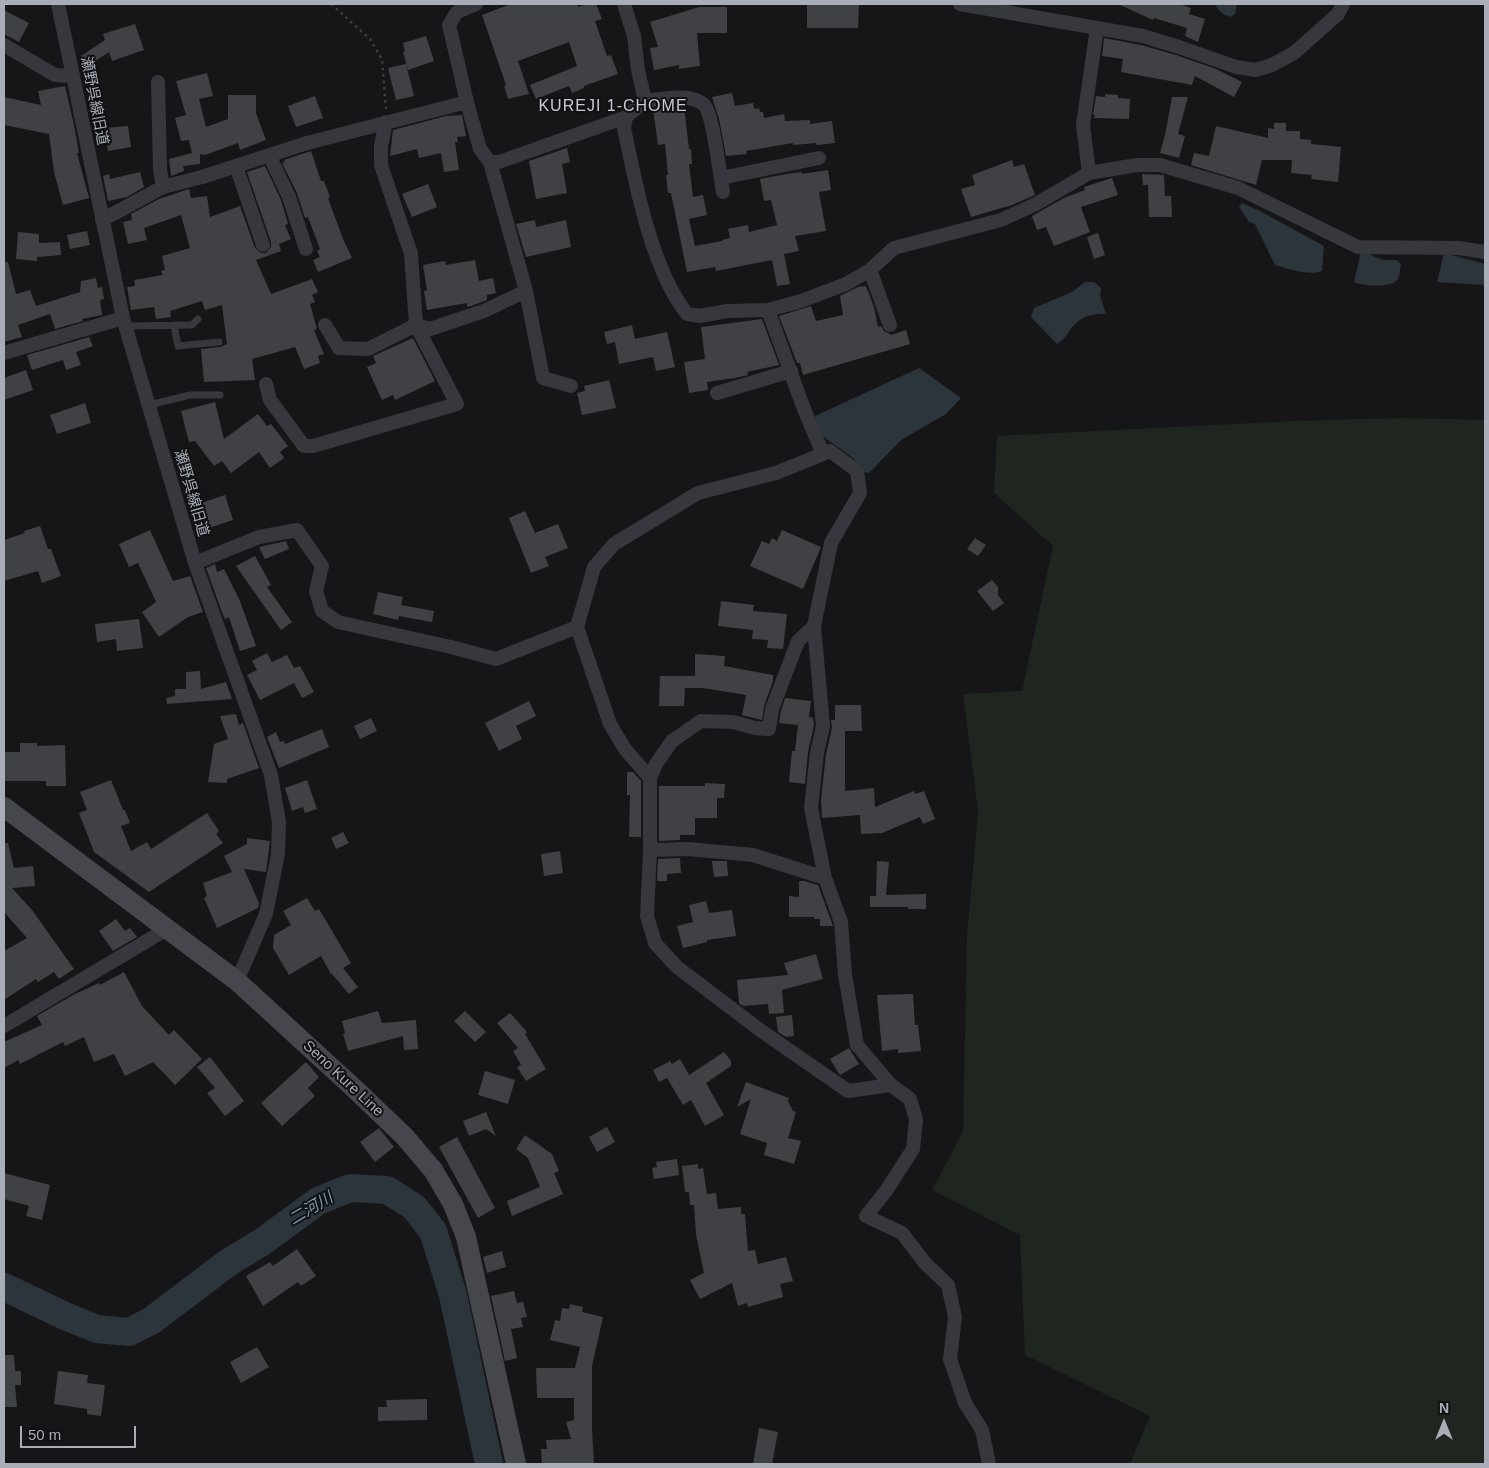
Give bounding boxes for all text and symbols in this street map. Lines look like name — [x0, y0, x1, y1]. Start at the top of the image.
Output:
street label: 瀬野呉線旧道 — [77, 55, 111, 147]
district label: KUREJI 1-CHOME — [537, 97, 689, 117]
street label: 瀬野呉線旧道 — [170, 447, 212, 539]
street label: Seno Kure Line — [299, 1037, 387, 1121]
water label: 二河川 — [285, 1188, 337, 1230]
north arrow — [1419, 1398, 1469, 1448]
text: N — [1439, 1400, 1449, 1416]
scale bar — [22, 1416, 139, 1448]
text: 50 m — [28, 1426, 61, 1443]

